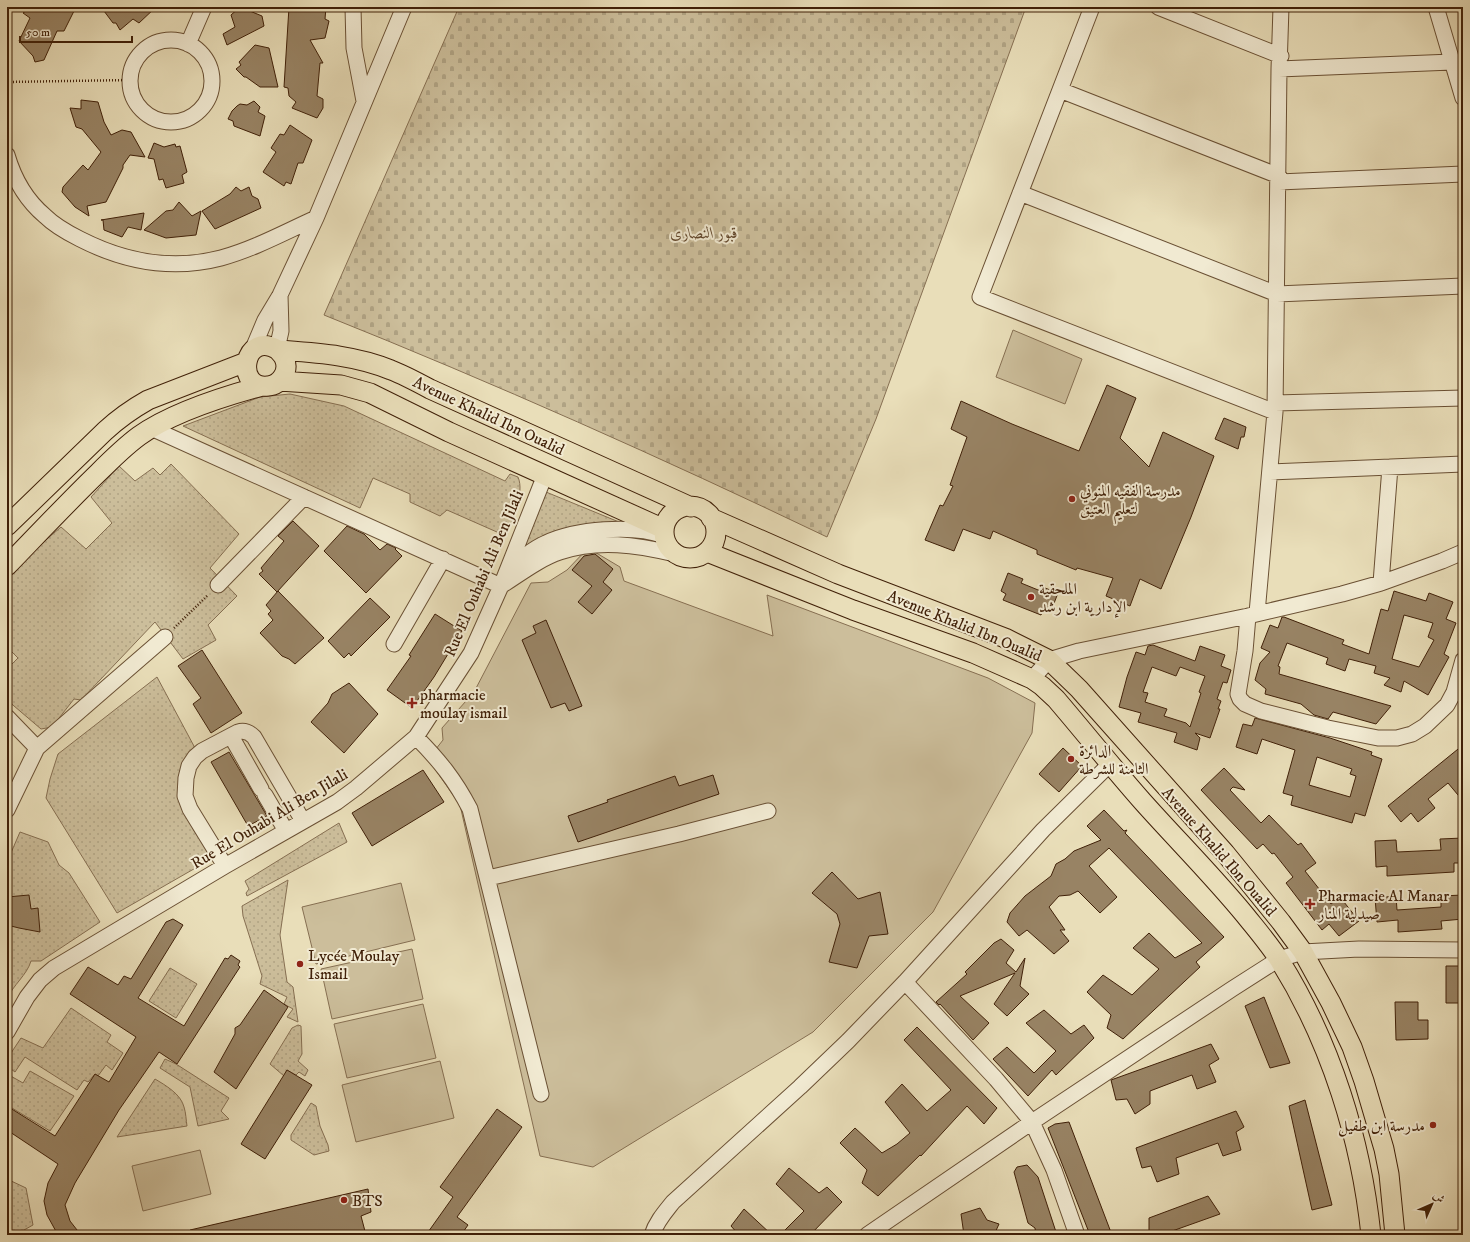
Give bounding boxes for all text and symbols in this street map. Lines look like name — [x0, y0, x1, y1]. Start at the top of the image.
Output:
scale bar — [20, 18, 132, 44]
text: 50 m — [26, 25, 50, 40]
park label: قبور النصارى — [670, 223, 738, 243]
street label: Avenue Khalid Ibn Oualid — [410, 372, 568, 460]
place label: مدرسة الفقيه المنوني لتعليم العتيق — [1080, 481, 1181, 525]
street label: Rue El Ouhabi Ali Ben Jilali — [440, 487, 528, 660]
marker: مدرسة الفقيه المنوني لتعليم العتيق — [1067, 494, 1077, 504]
place label: الملحقية الإدارية ابن رشد — [1039, 579, 1126, 618]
street label: Avenue Khalid Ibn Oualid — [884, 586, 1045, 666]
marker: الملحقية الإدارية ابن رشد — [1026, 592, 1036, 602]
place label: pharmacie moulay ismail — [419, 685, 507, 723]
marker: pharmacie moulay ismail — [407, 698, 417, 708]
place label: الدائرة الثامنة للشرطة — [1079, 741, 1149, 779]
marker: الدائرة الثامنة للشرطة — [1066, 754, 1076, 764]
street label: Rue El Ouhabi Ali Ben Jilali — [188, 764, 351, 874]
street label: Avenue Khalid Ibn Oualid — [1158, 783, 1281, 920]
place label: Pharmacie Al Manar صيدلية المنار — [1316, 886, 1449, 924]
marker: Pharmacie Al Manar صيدلية المنار — [1305, 899, 1315, 909]
place label: Lycée Moulay Ismail — [308, 946, 400, 984]
marker: Lycée Moulay Ismail — [295, 959, 305, 969]
place label: مدرسة ابن طفيل — [1338, 1116, 1425, 1137]
marker: مدرسة ابن طفيل — [1428, 1120, 1438, 1130]
north arrow — [1412, 1184, 1452, 1224]
text: ش — [1430, 1189, 1447, 1207]
place label: BTS — [352, 1191, 383, 1211]
marker: BTS — [339, 1195, 349, 1205]

